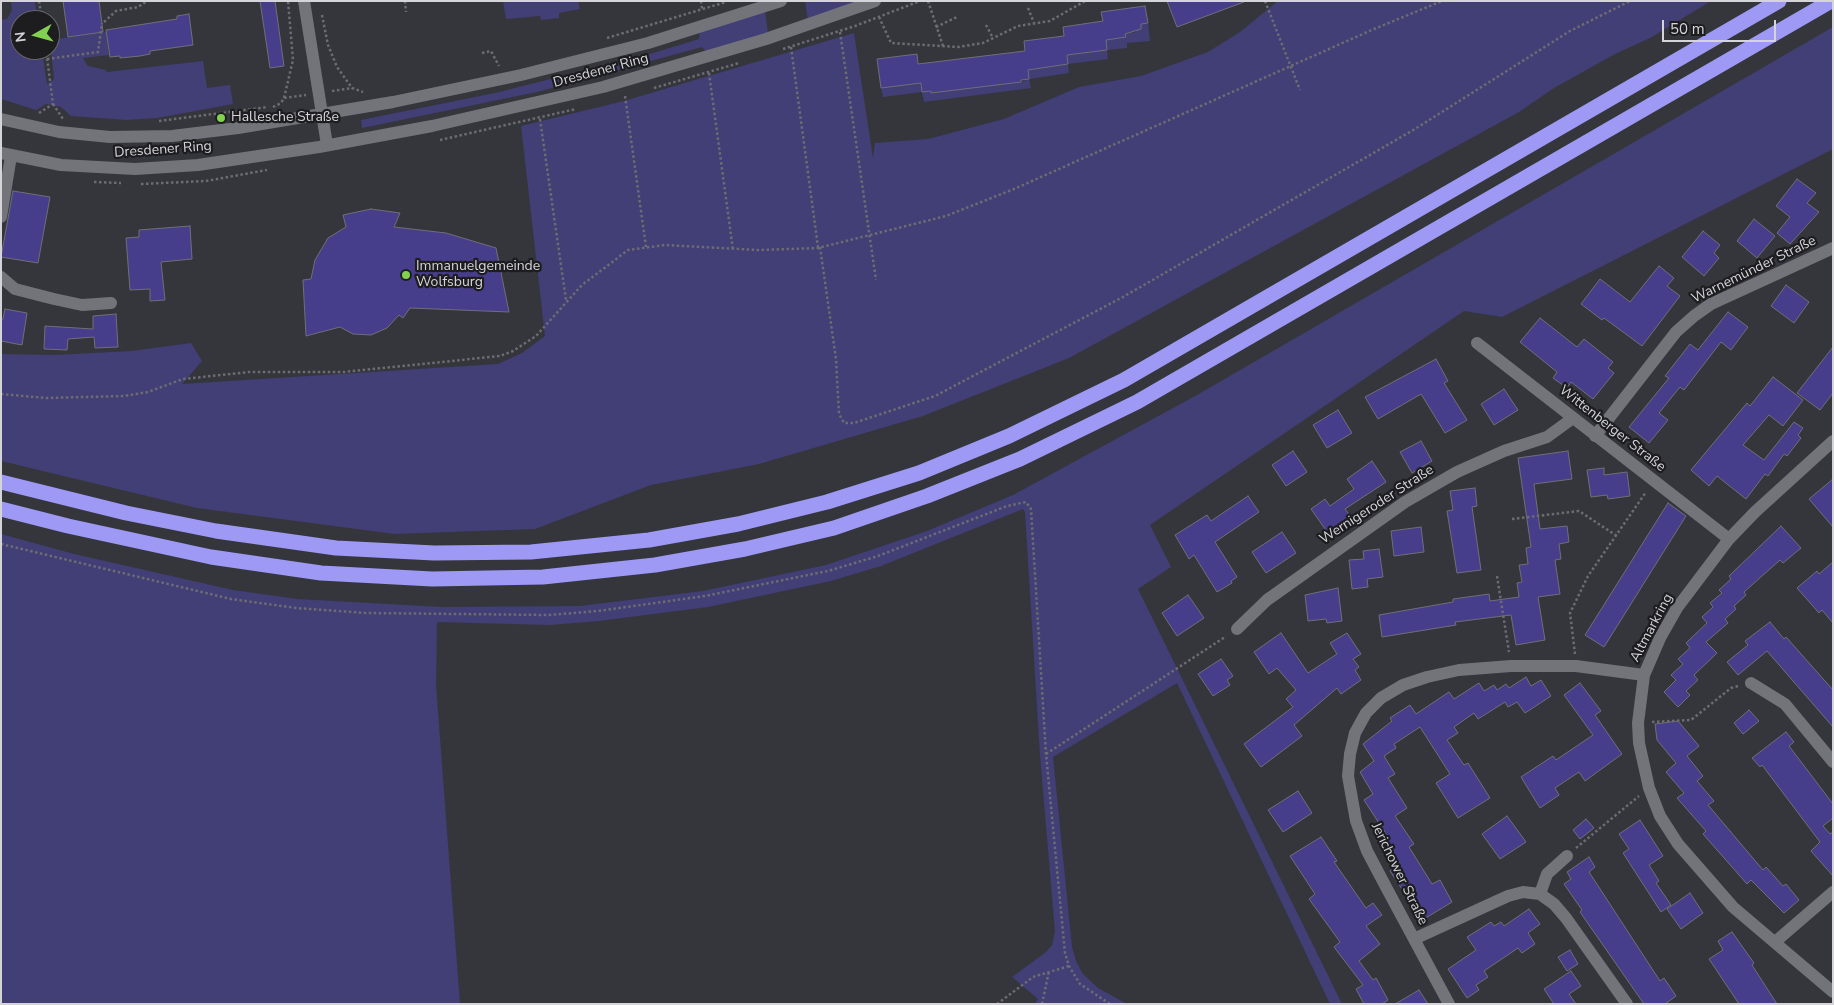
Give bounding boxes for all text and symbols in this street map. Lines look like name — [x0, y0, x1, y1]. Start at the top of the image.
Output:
north arrow — [10, 10, 60, 60]
scale bar — [1664, 10, 1778, 42]
text: 50 m — [1670, 19, 1705, 39]
text: N — [11, 30, 31, 43]
street label: Dresdener Ring — [552, 50, 650, 92]
place label: Hallesche Straße — [231, 110, 339, 126]
marker: Hallesche Straße — [215, 112, 227, 124]
street label: Dresdener Ring — [114, 138, 212, 162]
street label: Warnemünder Straße — [1689, 233, 1819, 307]
place label: Immanuelgemeinde Wolfsburg — [416, 259, 540, 292]
marker: Immanuelgemeinde Wolfsburg — [400, 269, 412, 281]
street label: Wittenberger Straße — [1555, 382, 1669, 476]
street label: Wernigeroder Straße — [1317, 462, 1437, 548]
street label: Altmarkring — [1627, 591, 1677, 665]
street label: Jerichower Straße — [1367, 820, 1431, 928]

